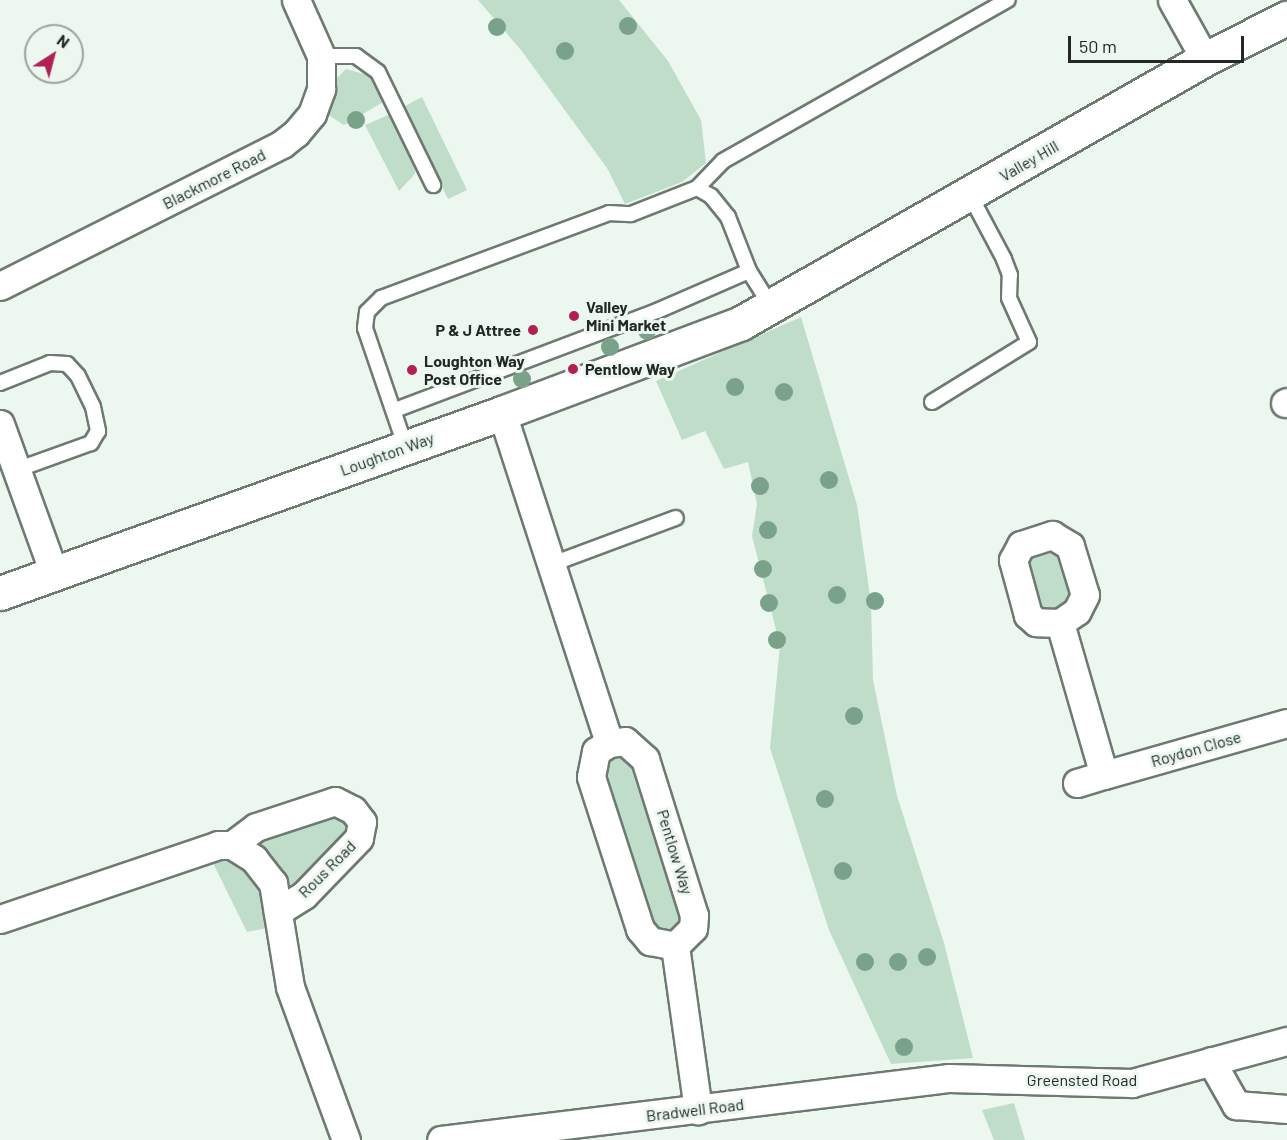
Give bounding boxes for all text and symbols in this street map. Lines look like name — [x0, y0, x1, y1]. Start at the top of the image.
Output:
north arrow — [24, 24, 84, 84]
scale bar — [1071, 24, 1246, 62]
text: N — [54, 30, 74, 51]
text: 50 m — [1079, 35, 1117, 57]
street label: Valley Hill — [996, 136, 1062, 186]
street label: Blackmore Road — [159, 145, 269, 213]
place label: Valley Mini Market — [586, 297, 666, 335]
marker: Valley Mini Market — [567, 309, 581, 323]
place label: P & J Attree — [435, 320, 521, 340]
marker: P & J Attree — [526, 323, 540, 337]
place label: Loughton Way Post Office — [424, 351, 525, 389]
place label: Pentlow Way — [585, 359, 675, 379]
marker: Pentlow Way — [566, 362, 580, 376]
marker: Loughton Way Post Office — [405, 363, 419, 377]
street label: Loughton Way — [337, 428, 437, 480]
street label: Roydon Close — [1149, 727, 1243, 771]
street label: Pentlow Way — [653, 807, 697, 897]
street label: Rous Road — [294, 836, 360, 902]
street label: Greensted Road — [1027, 1070, 1137, 1090]
street label: Bradwell Road — [645, 1094, 745, 1126]

